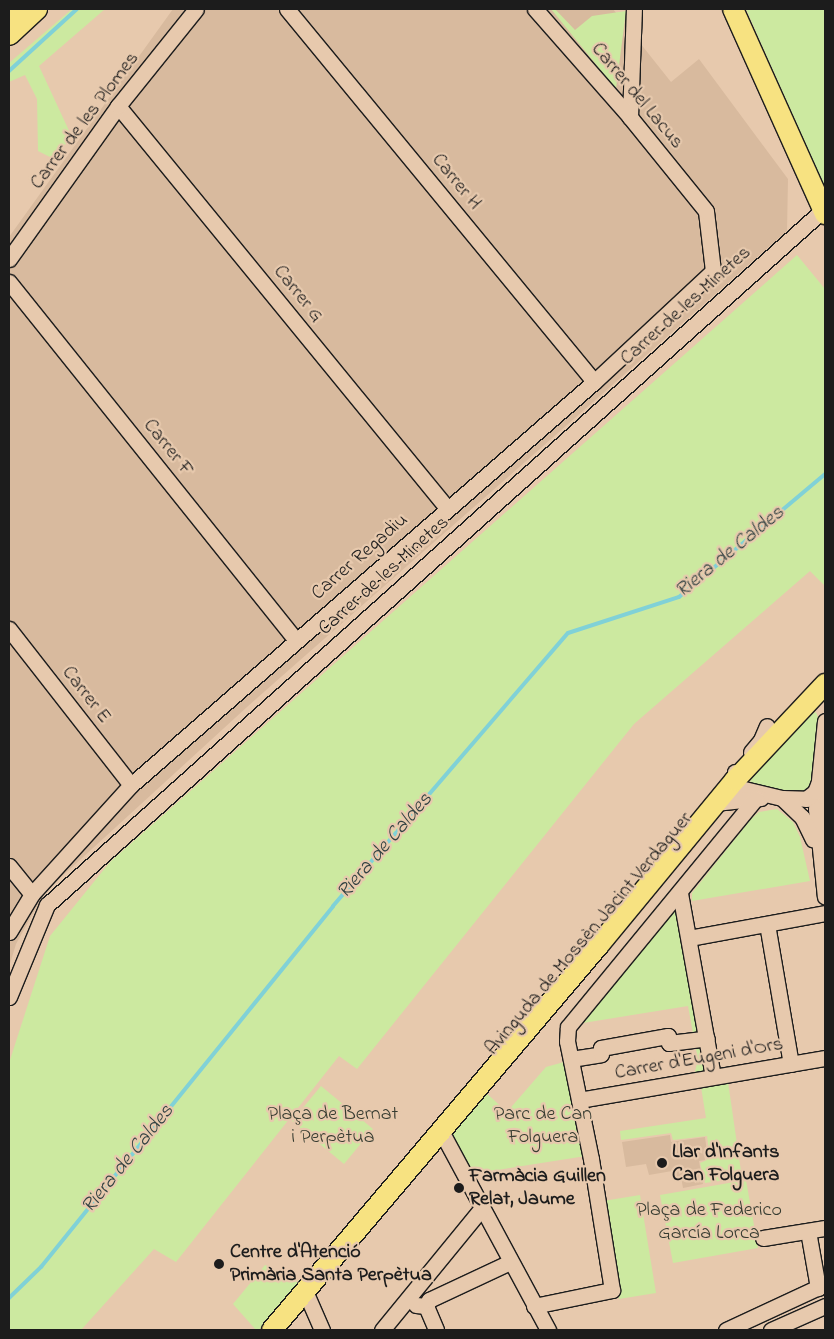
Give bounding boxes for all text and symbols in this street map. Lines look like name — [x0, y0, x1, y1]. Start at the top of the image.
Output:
street label: Carrer del Lacus — [586, 38, 688, 154]
street label: Carrer de les Plomes — [26, 48, 144, 194]
street label: Carrer H — [426, 149, 486, 215]
street label: Carrer de les Minetes — [616, 241, 756, 371]
street label: Carrer G — [268, 260, 328, 328]
street label: Carrer F — [137, 414, 199, 482]
water label: Riera de Caldes — [671, 500, 789, 604]
street label: Carrer Regadiu — [307, 508, 413, 606]
street label: Carrer de les Minetes — [314, 511, 454, 641]
street label: Carrer E — [56, 661, 116, 729]
water label: Riera de Caldes — [332, 788, 438, 904]
street label: Avinguda de Mossèn Jacint Verdaguer — [480, 808, 698, 1060]
street label: Carrer d'Eugeni d'Ors — [613, 1032, 785, 1086]
water label: Riera de Caldes — [76, 1100, 180, 1218]
park label: Plaça de Bernat i Perpètua — [268, 1102, 398, 1149]
park label: Parc de Can Folguera — [494, 1103, 592, 1150]
place label: Llar d'Infants Can Folguera — [672, 1140, 779, 1187]
marker: Llar d'Infants Can Folguera — [656, 1157, 668, 1169]
place label: Farmàcia Guillen Relat, Jaume — [469, 1164, 606, 1211]
marker: Farmàcia Guillen Relat, Jaume — [453, 1182, 465, 1194]
park label: Plaça de Federico García Lorca — [636, 1198, 782, 1245]
place label: Centre d'Atenció Primària Santa Perpètua — [230, 1240, 432, 1287]
marker: Centre d'Atenció Primària Santa Perpètua — [212, 1257, 226, 1271]

